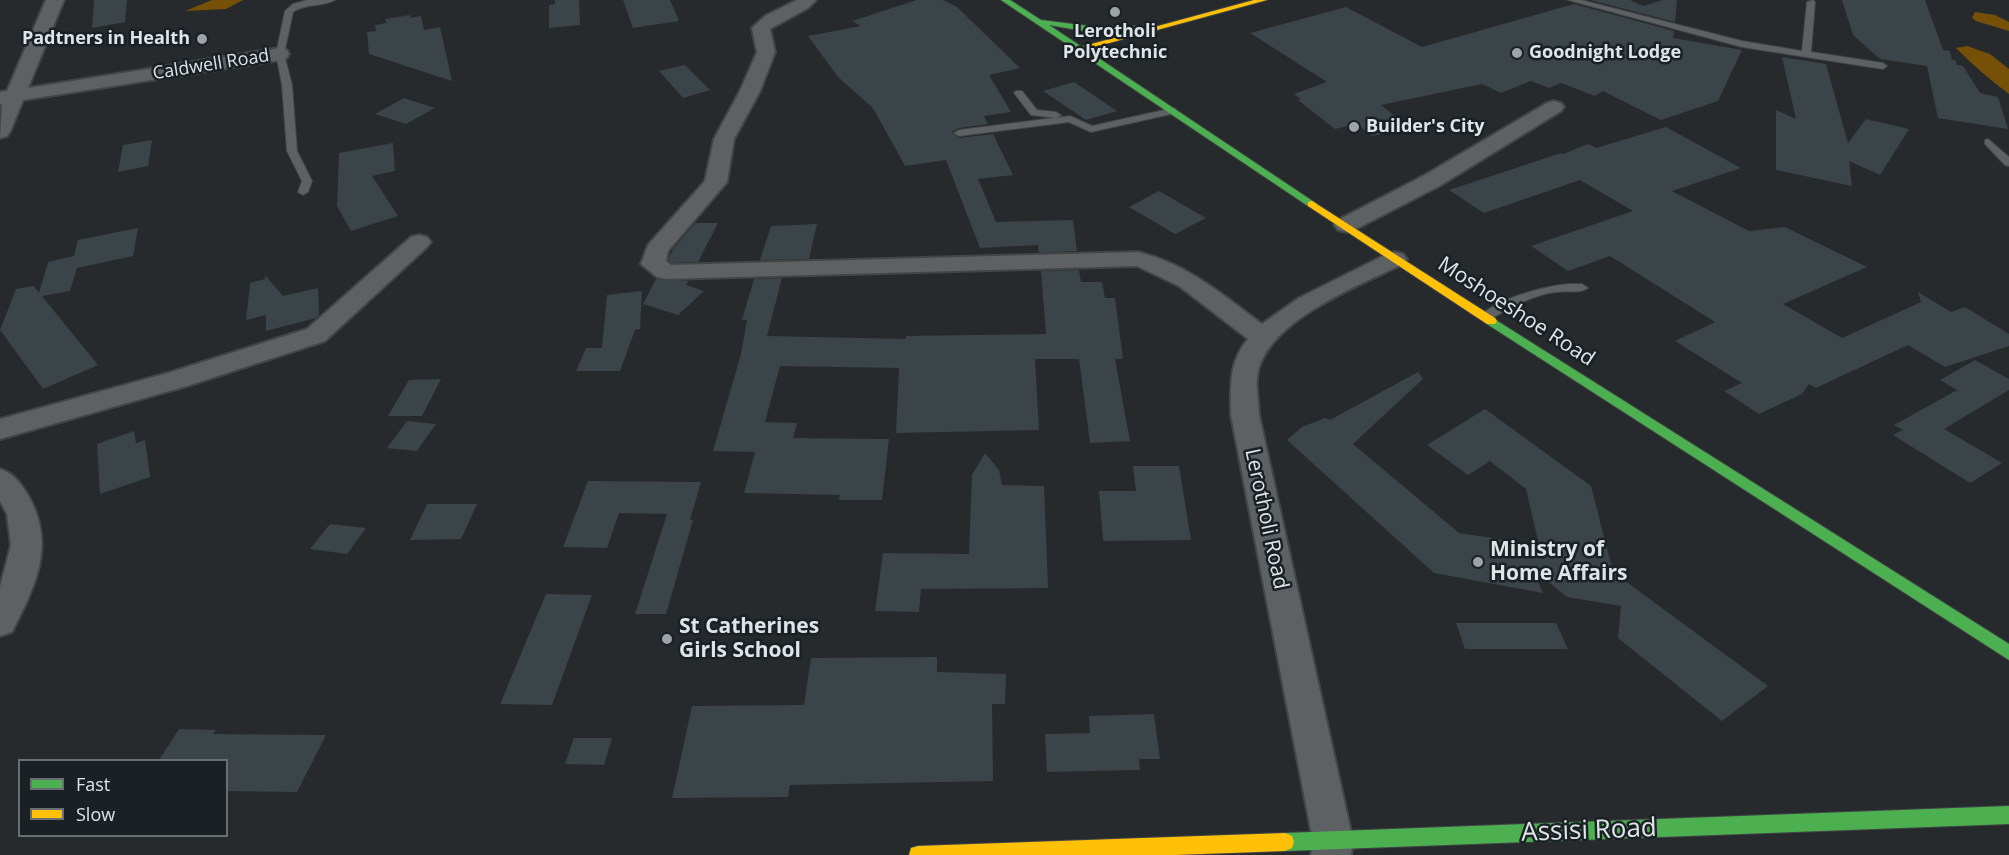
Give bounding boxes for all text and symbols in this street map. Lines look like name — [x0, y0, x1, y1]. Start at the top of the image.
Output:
marker: Lerotholi Polytechnic — [1108, 5, 1122, 19]
place label: Lerotholi Polytechnic — [1063, 21, 1167, 63]
place label: Padtners in Health — [22, 28, 190, 50]
marker: Padtners in Health — [195, 32, 209, 46]
place label: Goodnight Lodge — [1529, 42, 1681, 64]
street label: Caldwell Road — [151, 45, 271, 85]
marker: Goodnight Lodge — [1510, 46, 1524, 60]
place label: Builder's City — [1366, 116, 1485, 138]
marker: Builder's City — [1347, 120, 1361, 134]
street label: Moshoeshoe Road — [1433, 252, 1599, 372]
street label: Lerotholi Road — [1239, 446, 1293, 592]
place label: Ministry of Home Affairs — [1490, 537, 1627, 587]
marker: Ministry of Home Affairs — [1471, 555, 1485, 569]
place label: St Catherines Girls School — [679, 614, 819, 664]
marker: St Catherines Girls School — [660, 632, 674, 646]
legend — [18, 759, 228, 837]
text: Fast — [76, 772, 110, 796]
text: Slow — [76, 802, 115, 826]
street label: Assisi Road — [1521, 813, 1657, 849]

